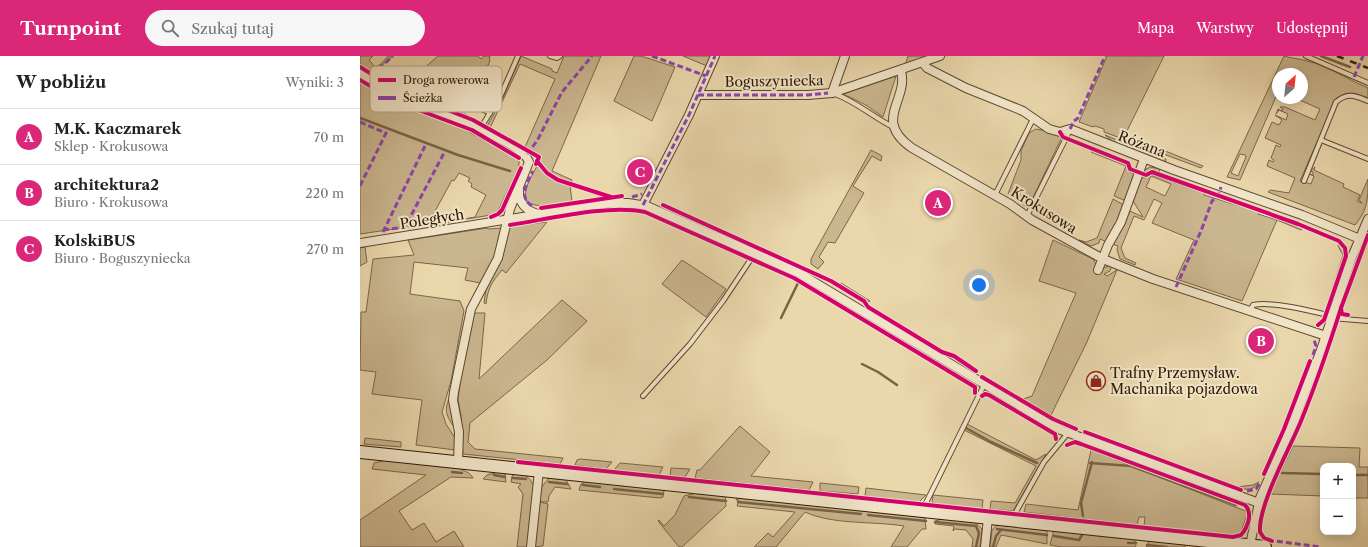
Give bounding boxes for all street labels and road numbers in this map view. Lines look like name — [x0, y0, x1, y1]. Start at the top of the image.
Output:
street label: Boguszyniecka — [724, 71, 824, 91]
street label: Różana — [1116, 127, 1169, 161]
street label: Krokusowa — [1008, 183, 1081, 238]
street label: Poległych — [399, 205, 466, 233]

